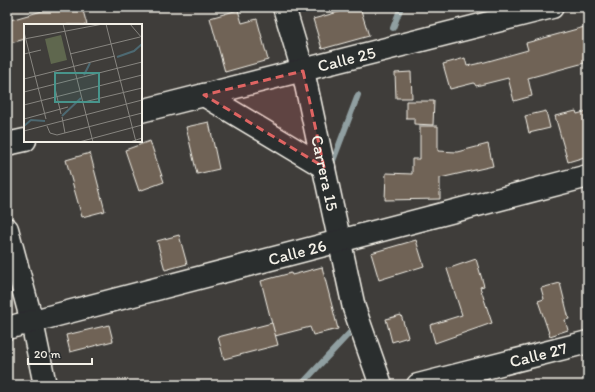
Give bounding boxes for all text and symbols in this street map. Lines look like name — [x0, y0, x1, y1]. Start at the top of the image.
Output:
inset map — [24, 24, 142, 142]
street label: Calle 25 — [315, 42, 378, 76]
street label: Carrera 15 — [307, 133, 343, 213]
street label: Calle 26 — [266, 235, 328, 269]
street label: Calle 27 — [507, 338, 570, 371]
scale bar — [28, 340, 92, 366]
text: 20 m — [34, 347, 61, 361]

